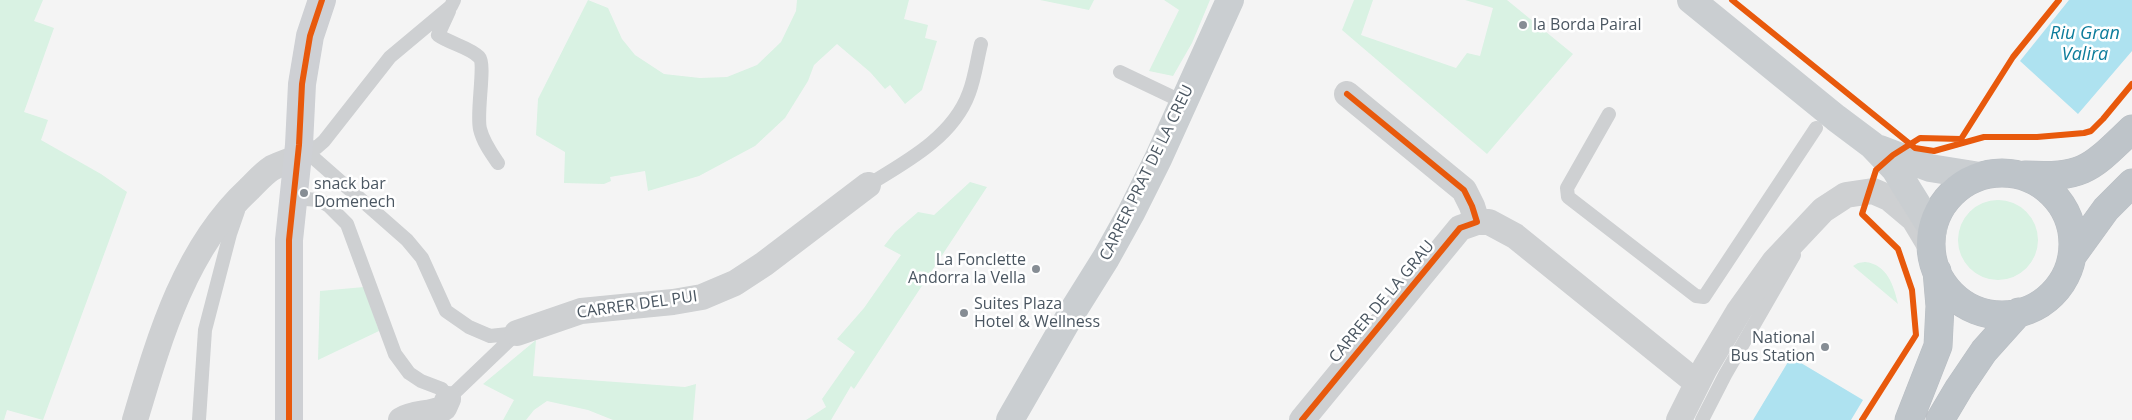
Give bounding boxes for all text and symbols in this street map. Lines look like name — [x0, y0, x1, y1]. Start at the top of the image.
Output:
place label: la Borda Pairal — [1533, 15, 1641, 35]
marker: la Borda Pairal — [1517, 19, 1529, 31]
water label: Riu Gran Valira — [2050, 23, 2120, 66]
street label: CARRER PRAT DE LA CREU — [1096, 82, 1198, 264]
place label: snack bar Domenech — [314, 174, 395, 212]
marker: snack bar Domenech — [298, 187, 310, 199]
street label: CARRER DE LA GRAU — [1325, 237, 1439, 367]
place label: La Fonclette Andorra la Vella — [908, 250, 1026, 288]
marker: La Fonclette Andorra la Vella — [1030, 263, 1042, 275]
street label: CARRER DEL PUI — [575, 287, 699, 323]
place label: Suites Plaza Hotel & Wellness — [974, 294, 1100, 332]
marker: Suites Plaza Hotel & Wellness — [958, 307, 970, 319]
place label: National Bus Station — [1731, 328, 1815, 366]
marker: National Bus Station — [1819, 341, 1831, 353]

